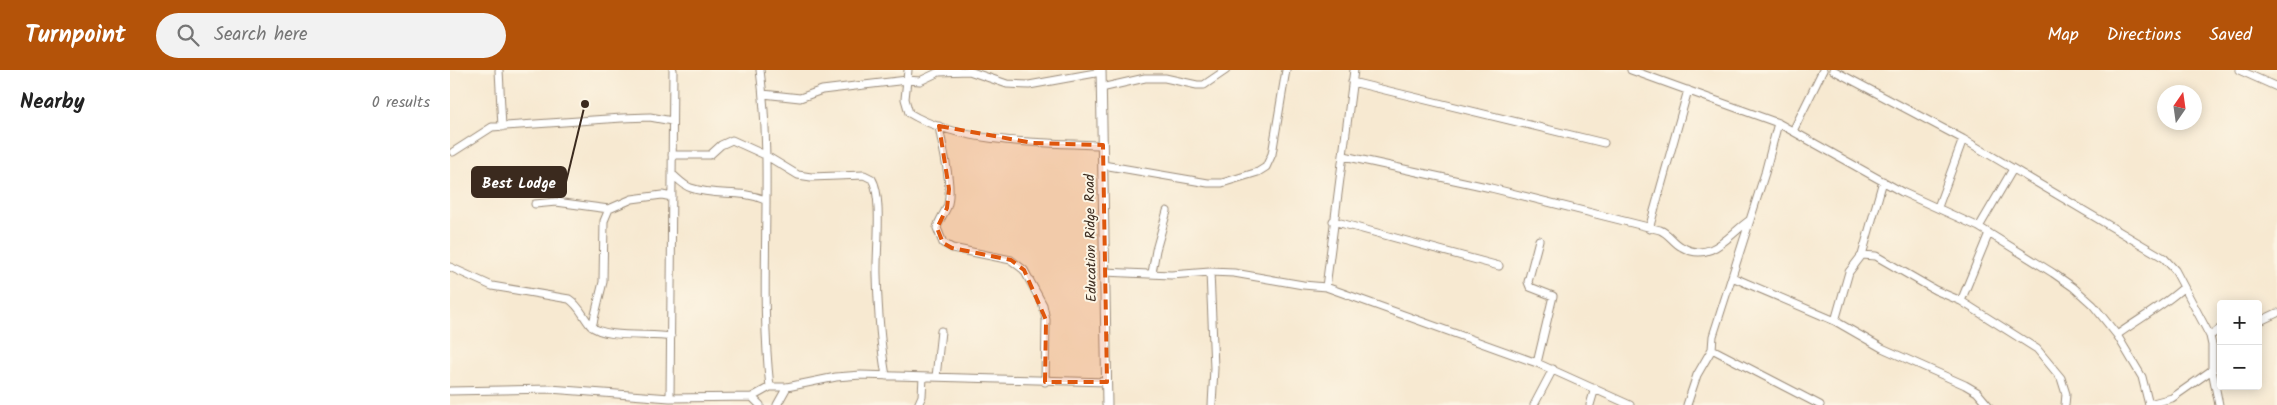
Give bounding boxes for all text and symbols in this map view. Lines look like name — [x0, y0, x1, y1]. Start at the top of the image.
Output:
search box — [156, 13, 506, 58]
text: Turnpoint — [25, 16, 126, 55]
text: Search here — [214, 20, 308, 50]
icon: search — [174, 21, 202, 49]
text: Map — [2047, 21, 2079, 50]
text: Directions — [2107, 21, 2181, 50]
text: Saved — [2209, 21, 2252, 50]
north arrow — [2157, 85, 2202, 130]
text: Nearby — [20, 86, 85, 119]
text: 0 results — [372, 90, 430, 115]
callout: Best Lodge — [472, 167, 566, 197]
text: Best Lodge — [482, 172, 557, 196]
street label: Education Ridge Road — [1079, 173, 1103, 302]
map controls — [2217, 300, 2262, 390]
button: + — [2217, 300, 2262, 345]
button: − — [2217, 345, 2262, 390]

